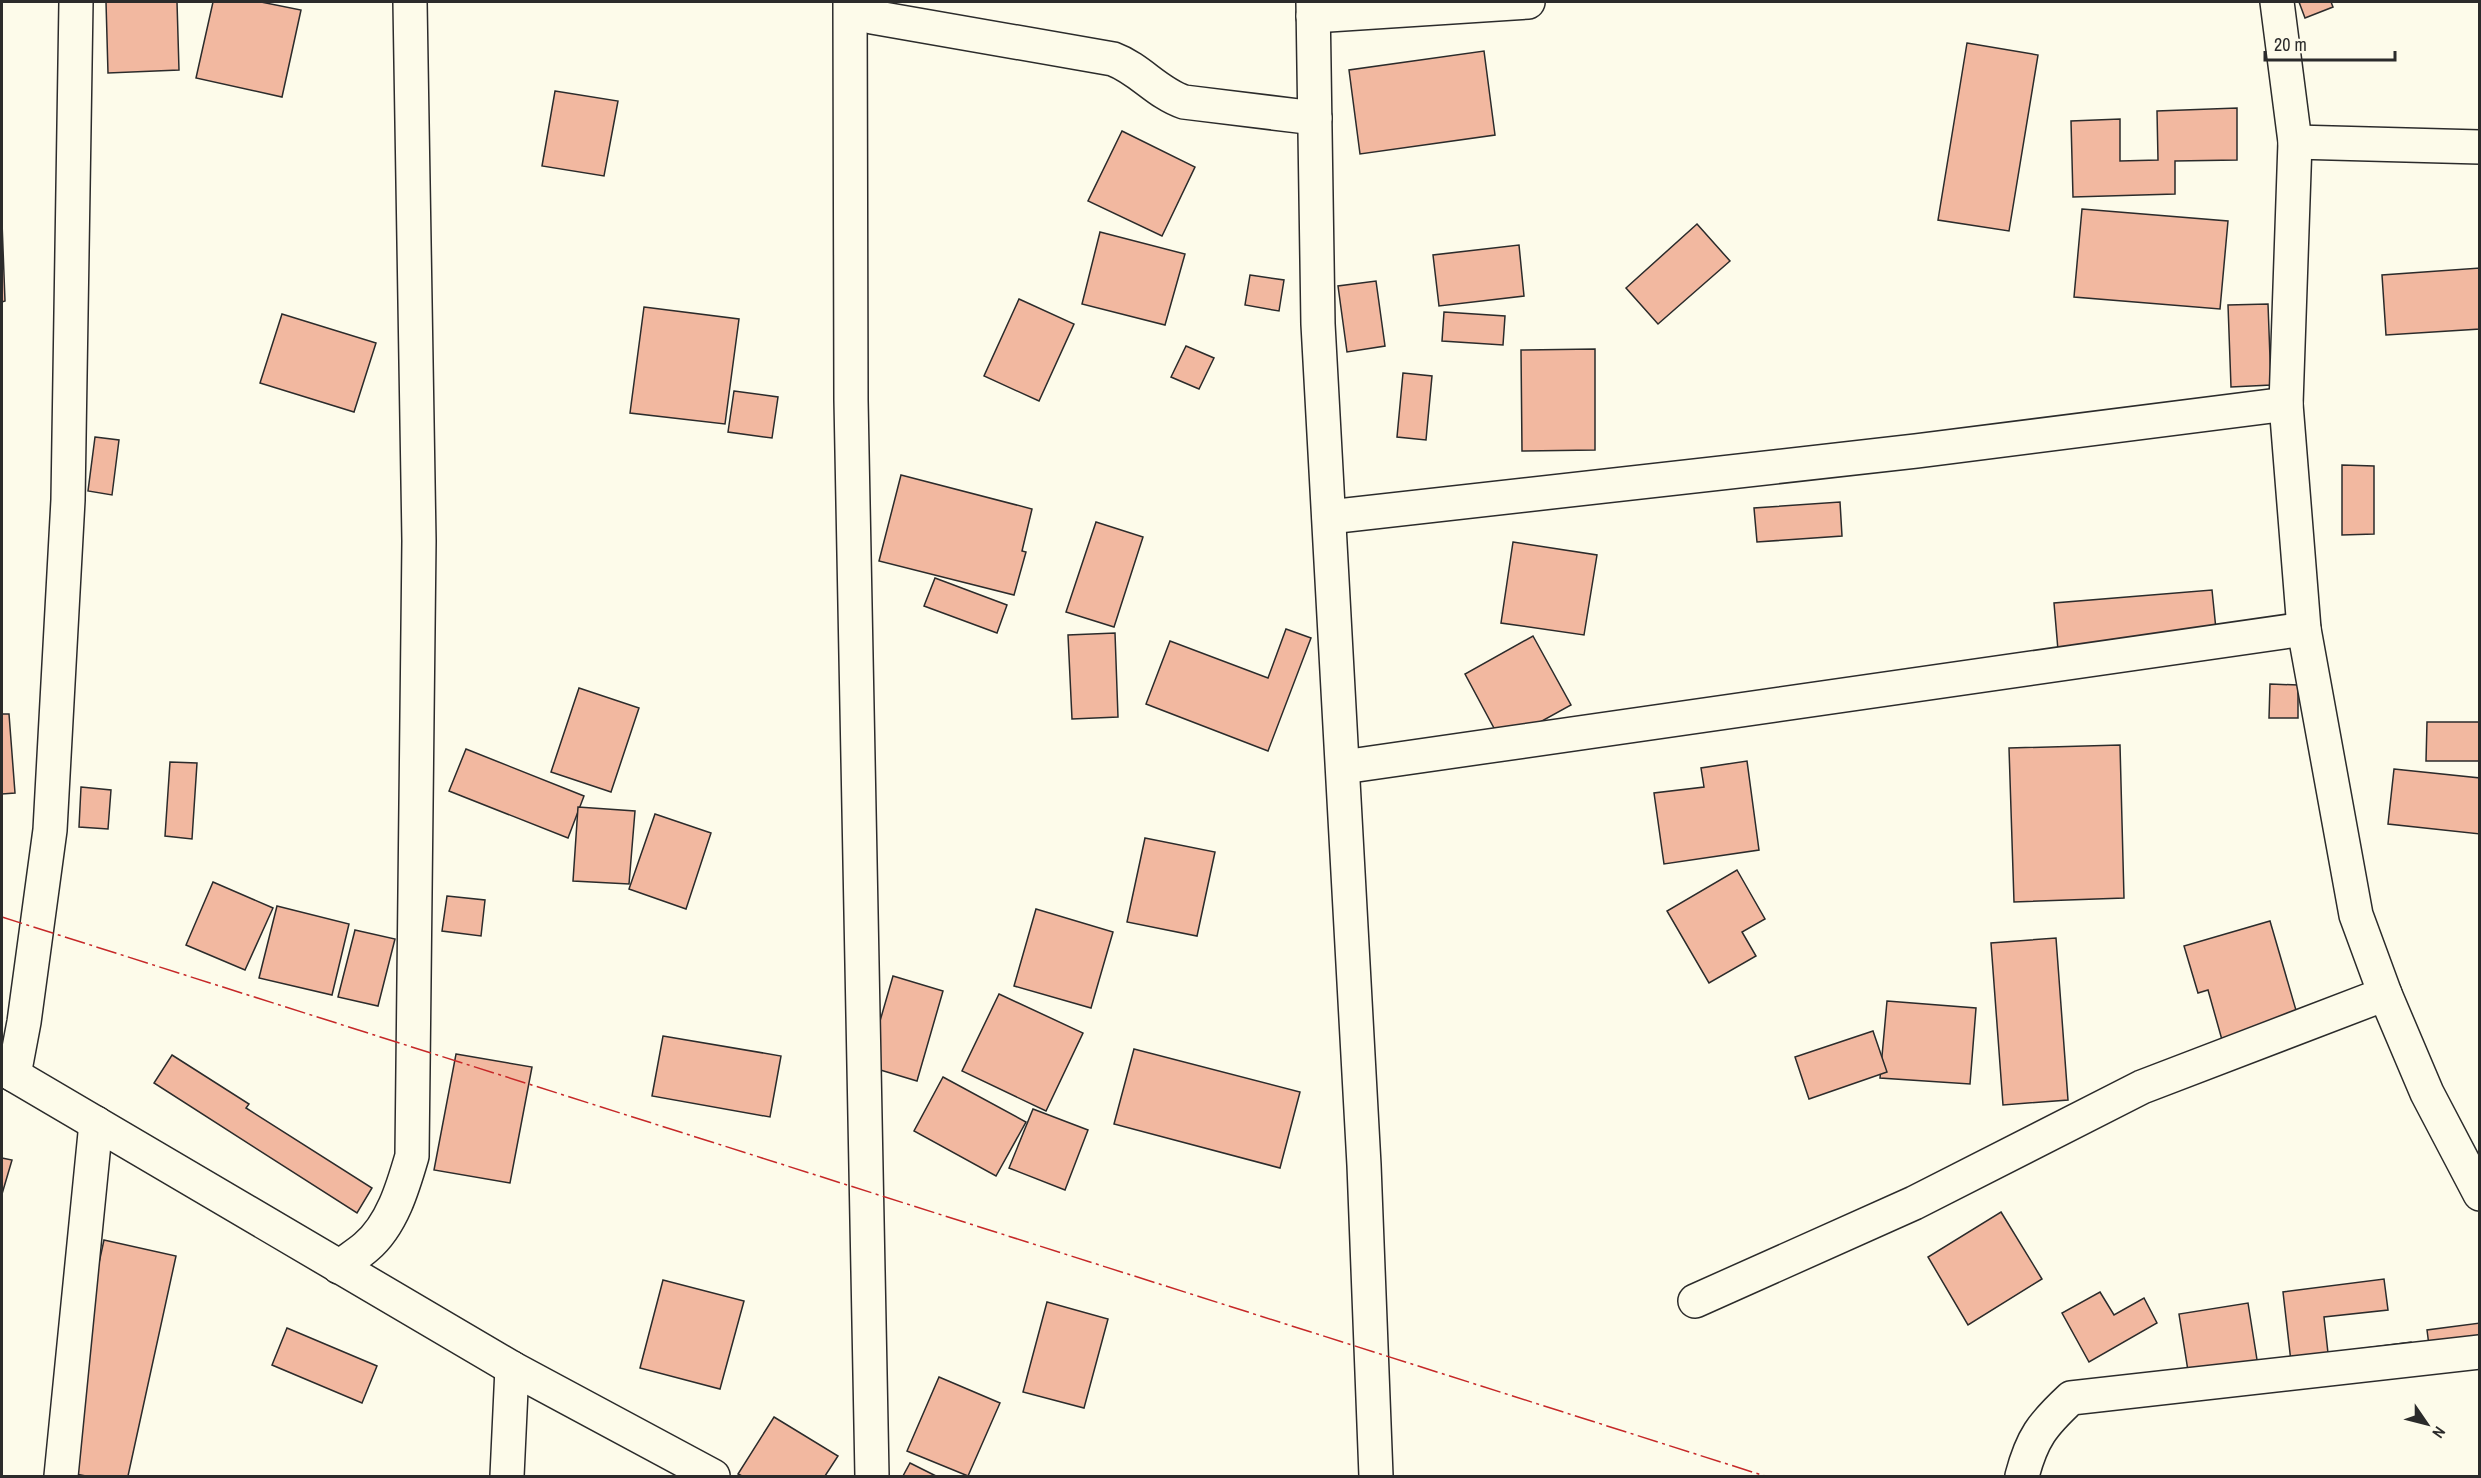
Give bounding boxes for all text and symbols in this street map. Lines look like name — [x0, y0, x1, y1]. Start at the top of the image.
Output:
scale bar — [2265, 24, 2396, 62]
text: 20 m — [2274, 32, 2307, 57]
north arrow — [2397, 1394, 2457, 1454]
text: N — [2428, 1422, 2451, 1443]

